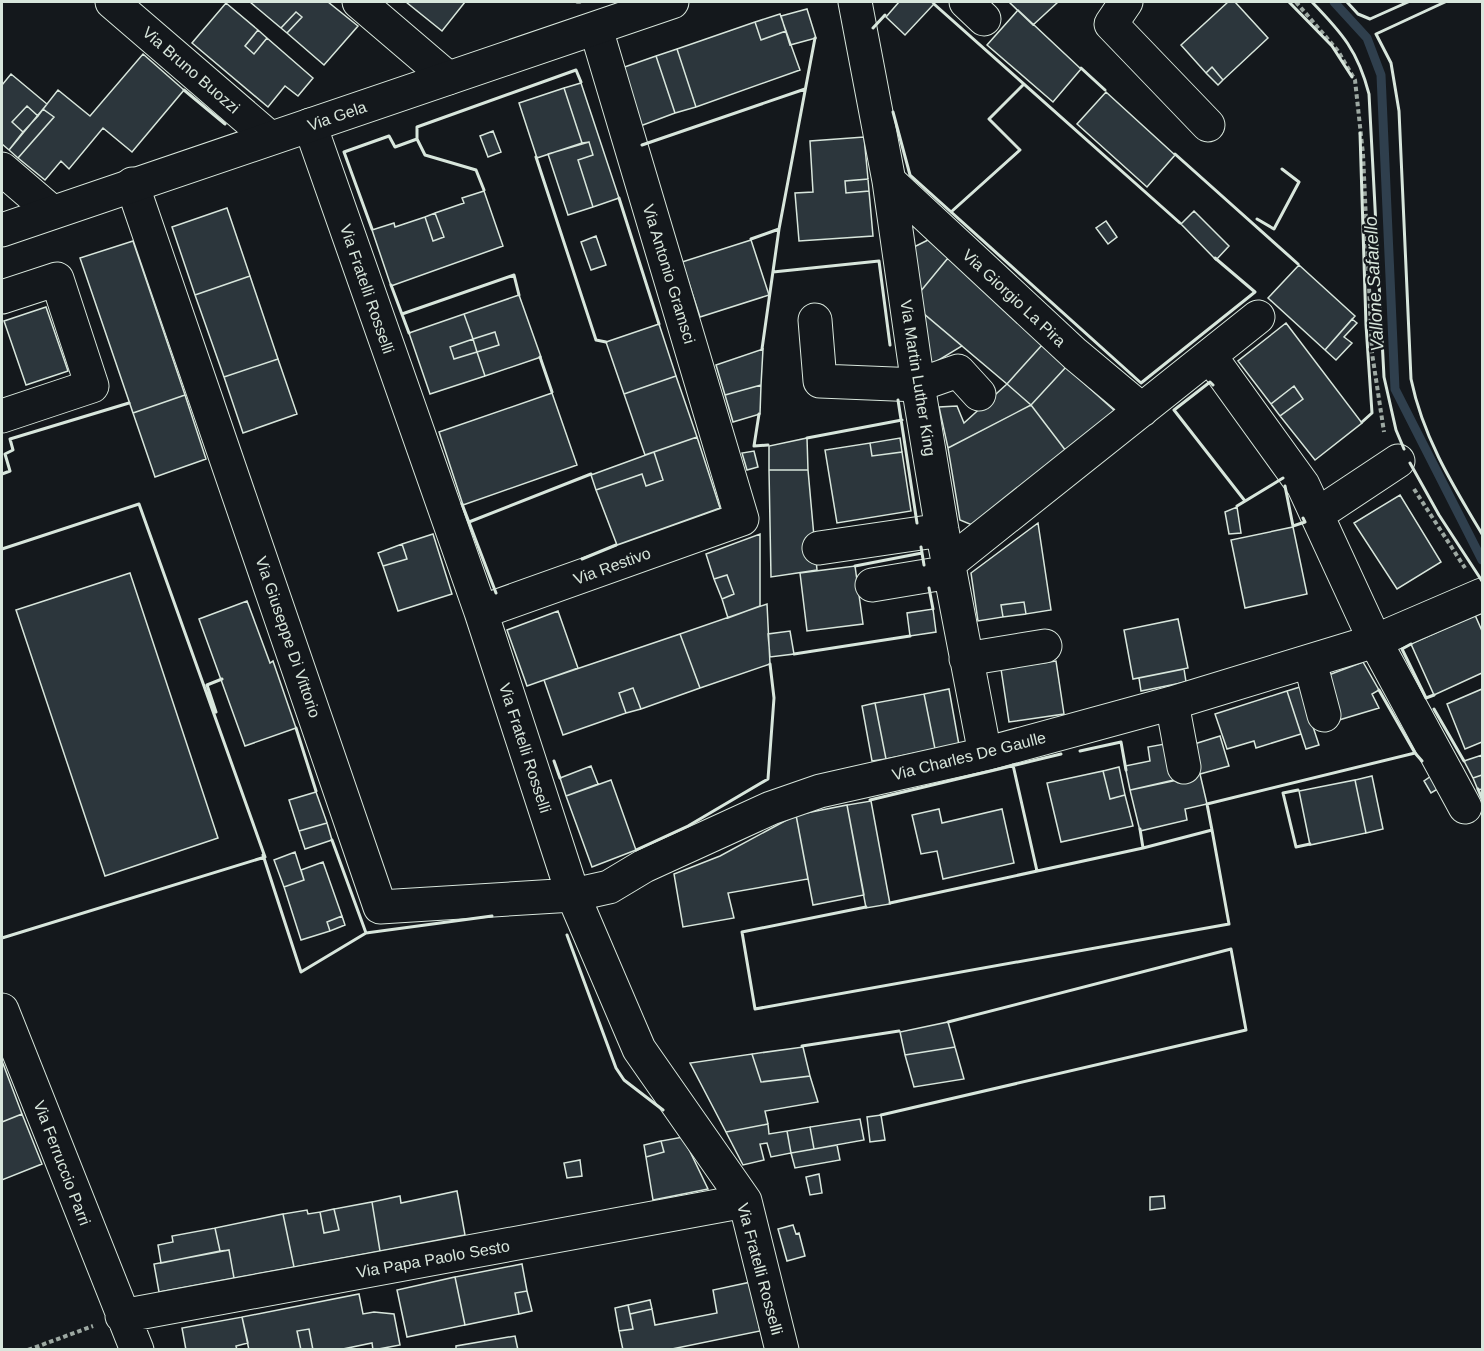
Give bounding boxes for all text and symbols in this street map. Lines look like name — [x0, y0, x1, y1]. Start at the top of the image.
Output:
street label: Via Bruno Buozzi — [139, 23, 243, 117]
street label: Via Gela — [305, 98, 369, 134]
street label: Via Antonio Gramsci — [640, 202, 698, 346]
water label: Vallone Safarello — [1360, 216, 1388, 352]
street label: Via Fratelli Rosselli — [337, 222, 397, 356]
street label: Via Giorgio La Pira — [959, 246, 1069, 350]
street label: Via Martin Luther King — [897, 299, 939, 457]
street label: Via Restivo — [571, 544, 653, 588]
street label: Via Giuseppe Di Vittorio — [252, 554, 324, 720]
street label: Via Fratelli Rosselli — [496, 681, 554, 815]
street label: Via Charles De Gaulle — [890, 729, 1048, 783]
street label: Via Ferruccio Parri — [30, 1098, 94, 1228]
street label: Via Fratelli Rosselli — [734, 1201, 786, 1337]
street label: Via Papa Paolo Sesto — [355, 1237, 511, 1281]

